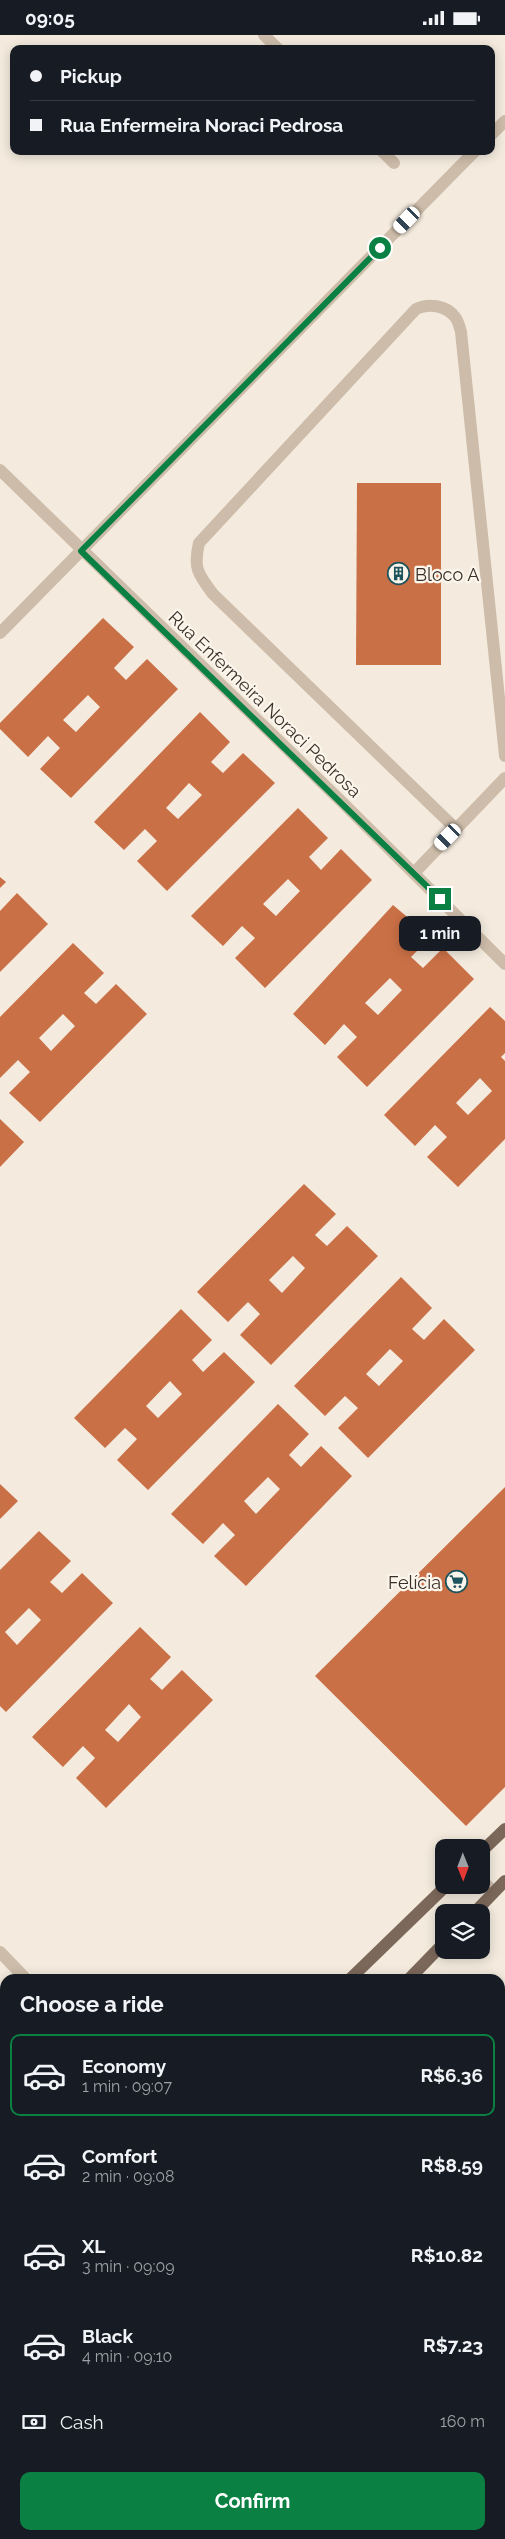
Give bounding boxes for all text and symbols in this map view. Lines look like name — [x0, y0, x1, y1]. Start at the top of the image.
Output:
text: 09:05 — [25, 7, 75, 29]
text: Pickup — [60, 65, 122, 87]
text: Rua Enfermeira Noraci Pedrosa — [60, 114, 343, 136]
car — [391, 204, 422, 236]
route start — [369, 237, 391, 259]
building icon: Bloco A — [387, 562, 411, 586]
place label: Bloco A — [415, 564, 479, 585]
street label: Rua Enfermeira Noraci Pedrosa — [164, 606, 366, 802]
car — [432, 821, 463, 853]
route end — [429, 888, 451, 910]
callout: 1 min — [399, 917, 481, 951]
text: 1 min — [420, 924, 460, 943]
supermarket icon: Felícia — [445, 1570, 469, 1594]
place label: Felícia — [388, 1572, 441, 1593]
north arrow — [435, 1839, 490, 1894]
map controls — [435, 1839, 490, 1959]
button: layers — [435, 1904, 490, 1959]
text: Choose a ride — [20, 1991, 164, 2017]
icon: car — [22, 2053, 67, 2098]
text: Economy — [82, 2055, 166, 2077]
text: R$6.36 — [420, 2064, 483, 2086]
text: 1 min · 09:07 — [82, 2077, 172, 2096]
icon: car — [22, 2143, 67, 2188]
text: Comfort — [82, 2145, 157, 2167]
text: R$8.59 — [421, 2154, 483, 2176]
text: 2 min · 09:08 — [82, 2167, 175, 2186]
icon: car — [22, 2233, 67, 2278]
text: XL — [82, 2235, 105, 2257]
text: R$10.82 — [411, 2244, 483, 2266]
text: 3 min · 09:09 — [82, 2257, 175, 2276]
icon: car — [22, 2323, 67, 2368]
text: Black — [82, 2325, 133, 2347]
text: R$7.23 — [423, 2334, 483, 2356]
text: 4 min · 09:10 — [82, 2347, 172, 2366]
icon: cash — [20, 2408, 48, 2436]
text: Cash — [60, 2411, 104, 2433]
text: 160 m — [440, 2412, 485, 2431]
button: Confirm — [20, 2472, 485, 2530]

